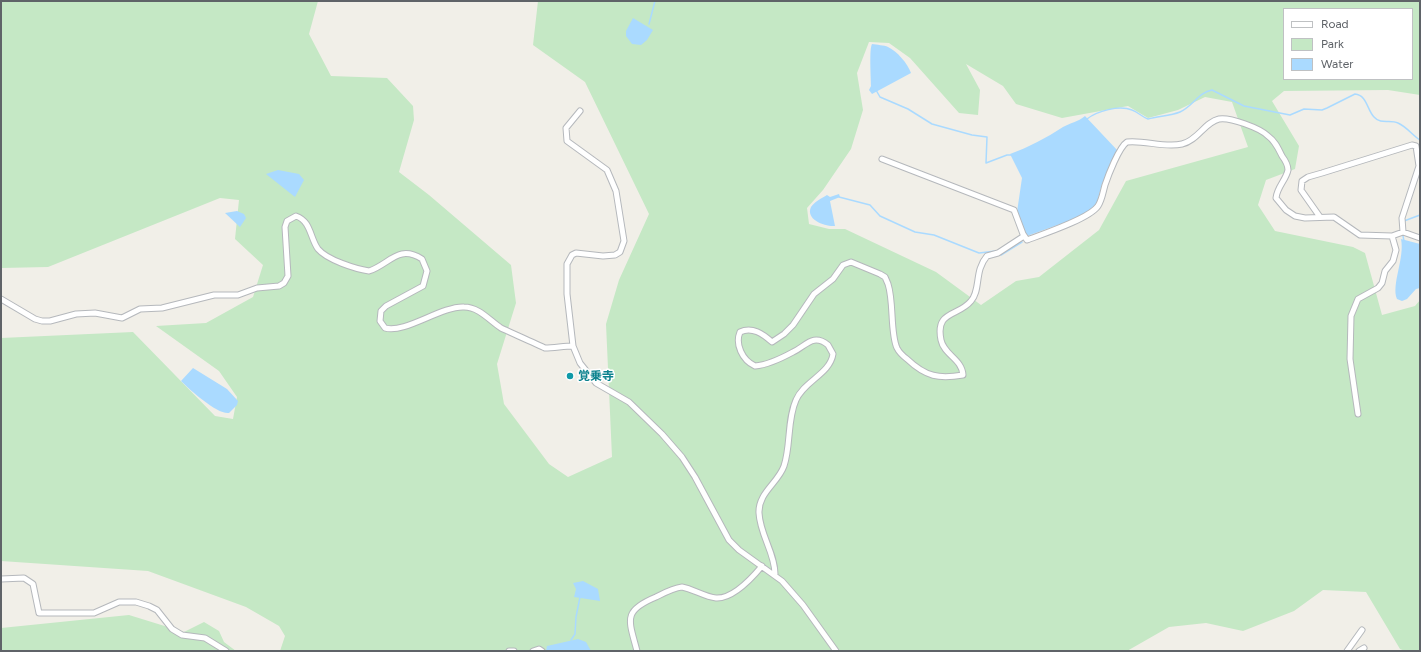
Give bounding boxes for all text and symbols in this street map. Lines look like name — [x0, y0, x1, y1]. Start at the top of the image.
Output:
legend — [1283, 8, 1413, 80]
text: Road — [1321, 17, 1349, 31]
text: Park — [1321, 37, 1344, 51]
text: Water — [1321, 57, 1353, 71]
place label: 覚乗寺 — [578, 369, 614, 383]
marker: 覚乗寺 — [565, 371, 575, 381]

